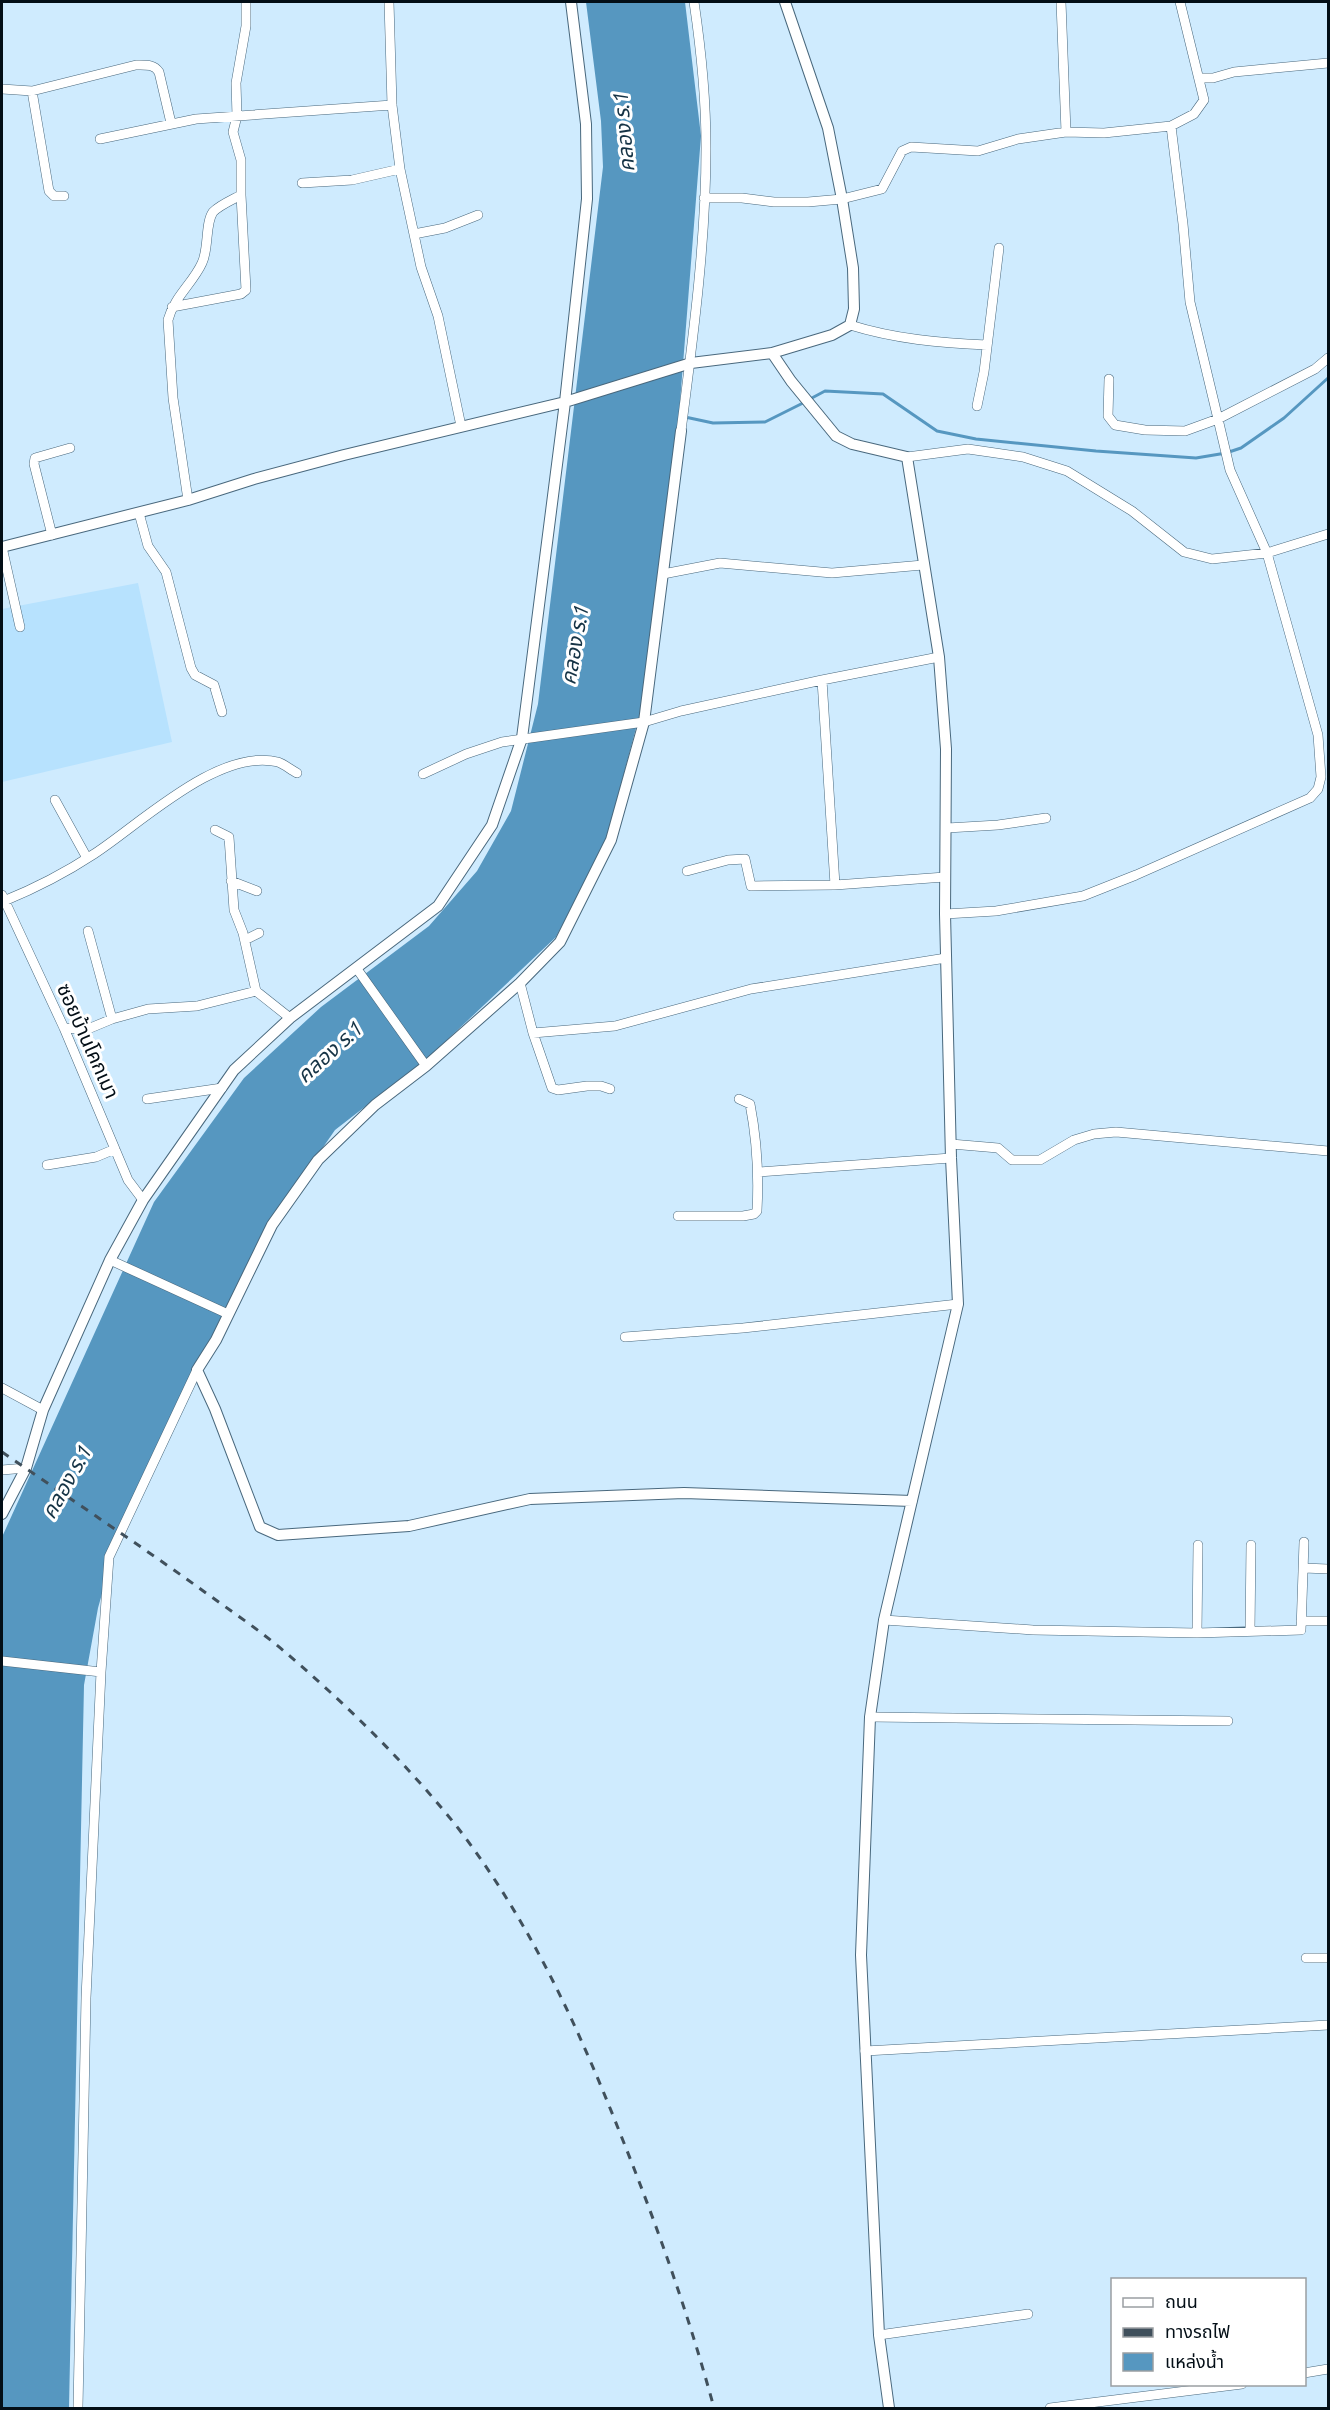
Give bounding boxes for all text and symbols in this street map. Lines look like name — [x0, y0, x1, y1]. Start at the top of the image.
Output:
water label: คลอง ร.1 — [608, 91, 638, 173]
water label: คลอง ร.1 — [555, 603, 593, 687]
street label: ซอยบ้านโคกเมา — [53, 980, 124, 1102]
water label: คลอง ร.1 — [291, 1015, 367, 1087]
water label: คลอง ร.1 — [36, 1440, 96, 1523]
legend — [1111, 2278, 1306, 2386]
text: ถนน — [1165, 2291, 1198, 2311]
text: ทางรถไฟ — [1165, 2321, 1230, 2341]
text: แหล่งน้ำ — [1165, 2349, 1224, 2371]

